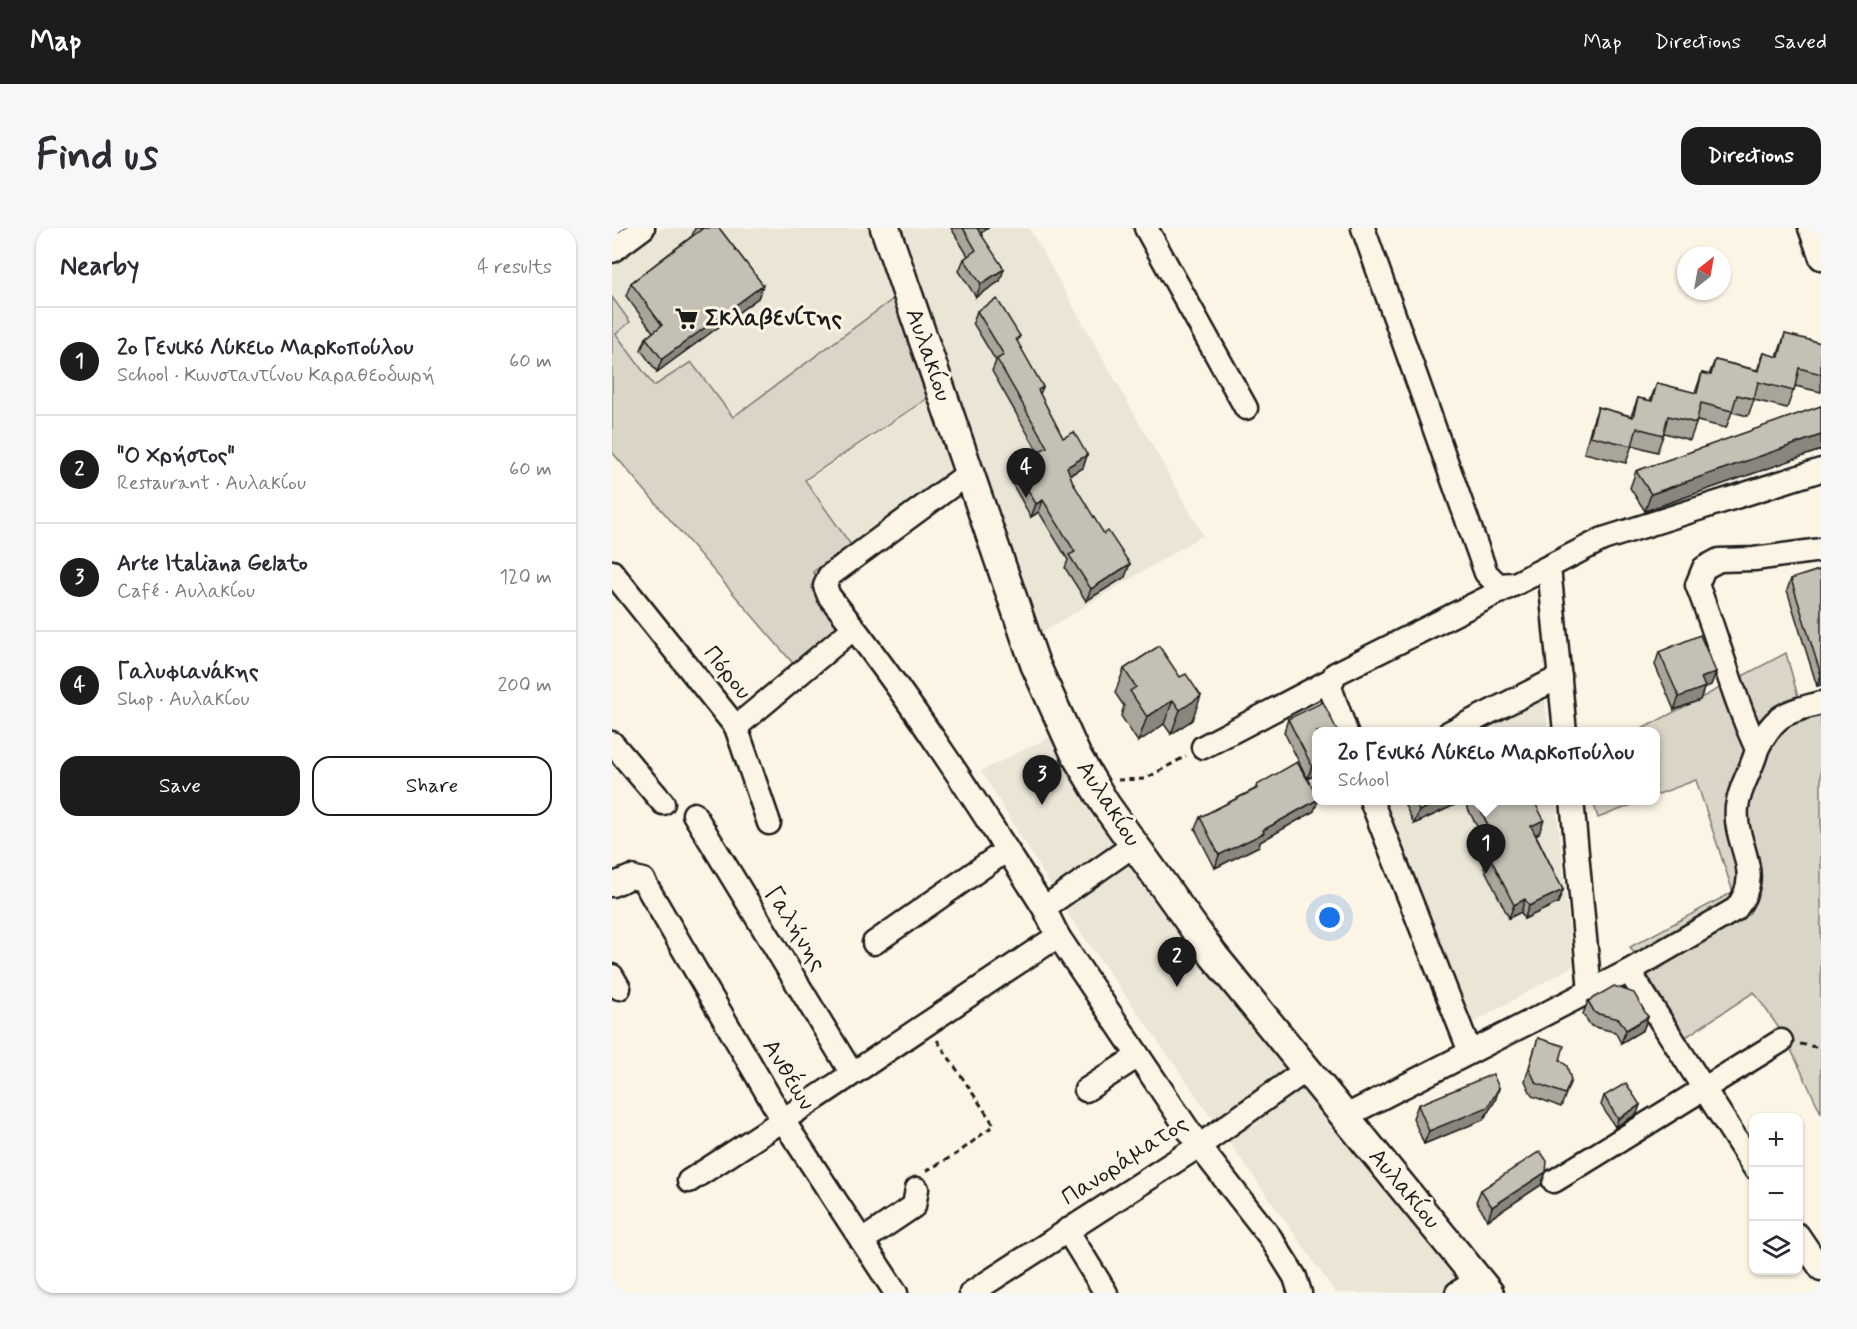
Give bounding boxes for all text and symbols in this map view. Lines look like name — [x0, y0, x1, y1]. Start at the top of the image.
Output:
text: Map — [30, 24, 81, 61]
text: Map — [1583, 28, 1622, 56]
text: Directions — [1655, 28, 1741, 56]
text: Saved — [1774, 28, 1827, 56]
button: Directions — [1681, 127, 1821, 185]
text: Find us — [36, 129, 158, 184]
north arrow — [1677, 246, 1731, 300]
text: Nearby — [60, 250, 139, 284]
text: 4 results — [477, 254, 552, 281]
place label: Σκλαβενίτης — [705, 303, 842, 334]
street label: Αυλακίου — [898, 304, 958, 406]
supermarket icon: Σκλαβενίτης — [674, 305, 700, 331]
text: 2ο Γενικό Λύκειο Μαρκοπούλου — [117, 334, 413, 362]
text: 1 — [75, 348, 84, 375]
text: 60 m — [509, 348, 552, 375]
text: School · Κωνσταντίνου Καραθεοδωρή — [117, 362, 435, 389]
text: "Ο Χρήστος" — [117, 442, 235, 470]
pin: 4 — [1006, 448, 1046, 498]
text: 2 — [75, 456, 84, 483]
text: 60 m — [509, 456, 552, 483]
text: Restaurant · Αυλακίου — [117, 470, 306, 497]
text: Arte Italiana Gelato — [117, 550, 308, 578]
text: 3 — [75, 564, 84, 591]
text: 120 m — [499, 564, 552, 591]
text: Café · Αυλακίου — [117, 578, 255, 605]
street label: Πόρου — [696, 639, 758, 707]
text: Γαλυφιανάκης — [117, 658, 259, 686]
text: 4 — [74, 672, 85, 699]
text: 200 m — [497, 672, 552, 699]
text: Shop · Αυλακίου — [117, 686, 250, 713]
popup — [1312, 727, 1660, 805]
text: 2ο Γενικό Λύκειο Μαρκοπούλου — [1338, 739, 1634, 767]
street label: Αυλακίου — [1069, 755, 1147, 853]
button: Save — [60, 756, 300, 816]
button: Share — [312, 756, 552, 816]
pin: 3 — [1022, 756, 1062, 805]
text: School — [1338, 767, 1390, 794]
pin: 1 — [1466, 824, 1506, 874]
street label: Γαλήνης — [757, 881, 833, 977]
your location — [1315, 903, 1344, 932]
pin: 2 — [1158, 938, 1196, 987]
street label: Ανθέων — [755, 1033, 822, 1116]
street label: Πανοράματος — [1056, 1109, 1194, 1213]
map controls — [1749, 1113, 1803, 1275]
button: + — [1749, 1113, 1803, 1167]
street label: Αυλακίου — [1361, 1142, 1447, 1236]
button: − — [1749, 1167, 1803, 1221]
button: layers — [1749, 1221, 1803, 1275]

